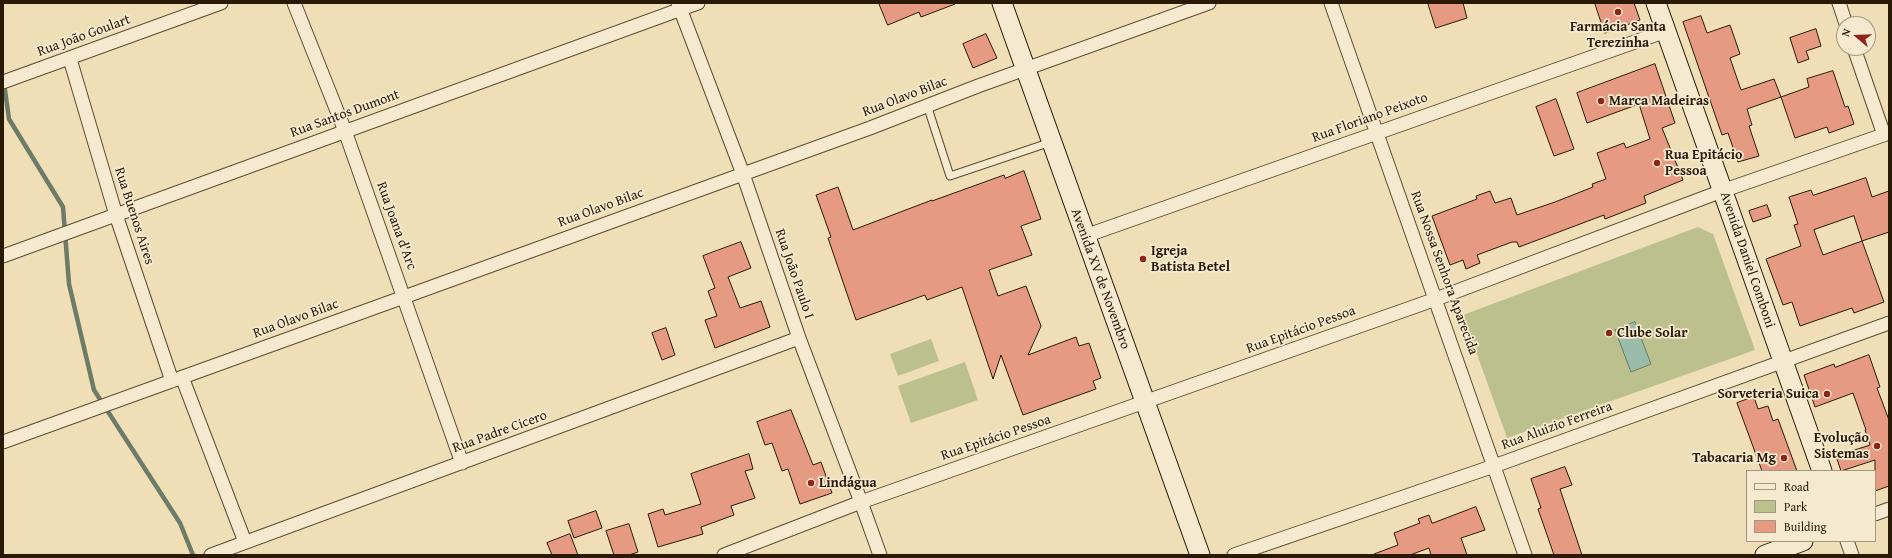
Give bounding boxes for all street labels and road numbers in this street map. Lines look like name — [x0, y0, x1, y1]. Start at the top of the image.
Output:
street label: Rua João Goulart — [35, 11, 133, 61]
street label: Rua Olavo Bilac — [860, 73, 950, 121]
street label: Rua Santos Dumont — [288, 86, 402, 142]
street label: Rua Floriano Peixoto — [1310, 89, 1430, 147]
street label: Rua Buenos Aires — [110, 165, 158, 267]
street label: Rua Joana d'Arc — [372, 180, 420, 272]
street label: Rua Olavo Bilac — [556, 185, 646, 231]
street label: Rua Nossa Senhora Aparecida — [1407, 189, 1481, 357]
street label: Avenida Daniel Comboni — [1716, 190, 1778, 330]
street label: Avenida XV de Novembro — [1067, 206, 1133, 352]
street label: Rua João Paulo I — [771, 227, 817, 321]
street label: Rua Olavo Bilac — [251, 296, 341, 342]
street label: Rua Epitácio Pessoa — [1244, 302, 1358, 358]
street label: Rua Aluizio Ferreira — [1499, 398, 1615, 454]
street label: Rua Padre Cicero — [451, 407, 549, 457]
street label: Rua Epitácio Pessoa — [939, 411, 1053, 465]

